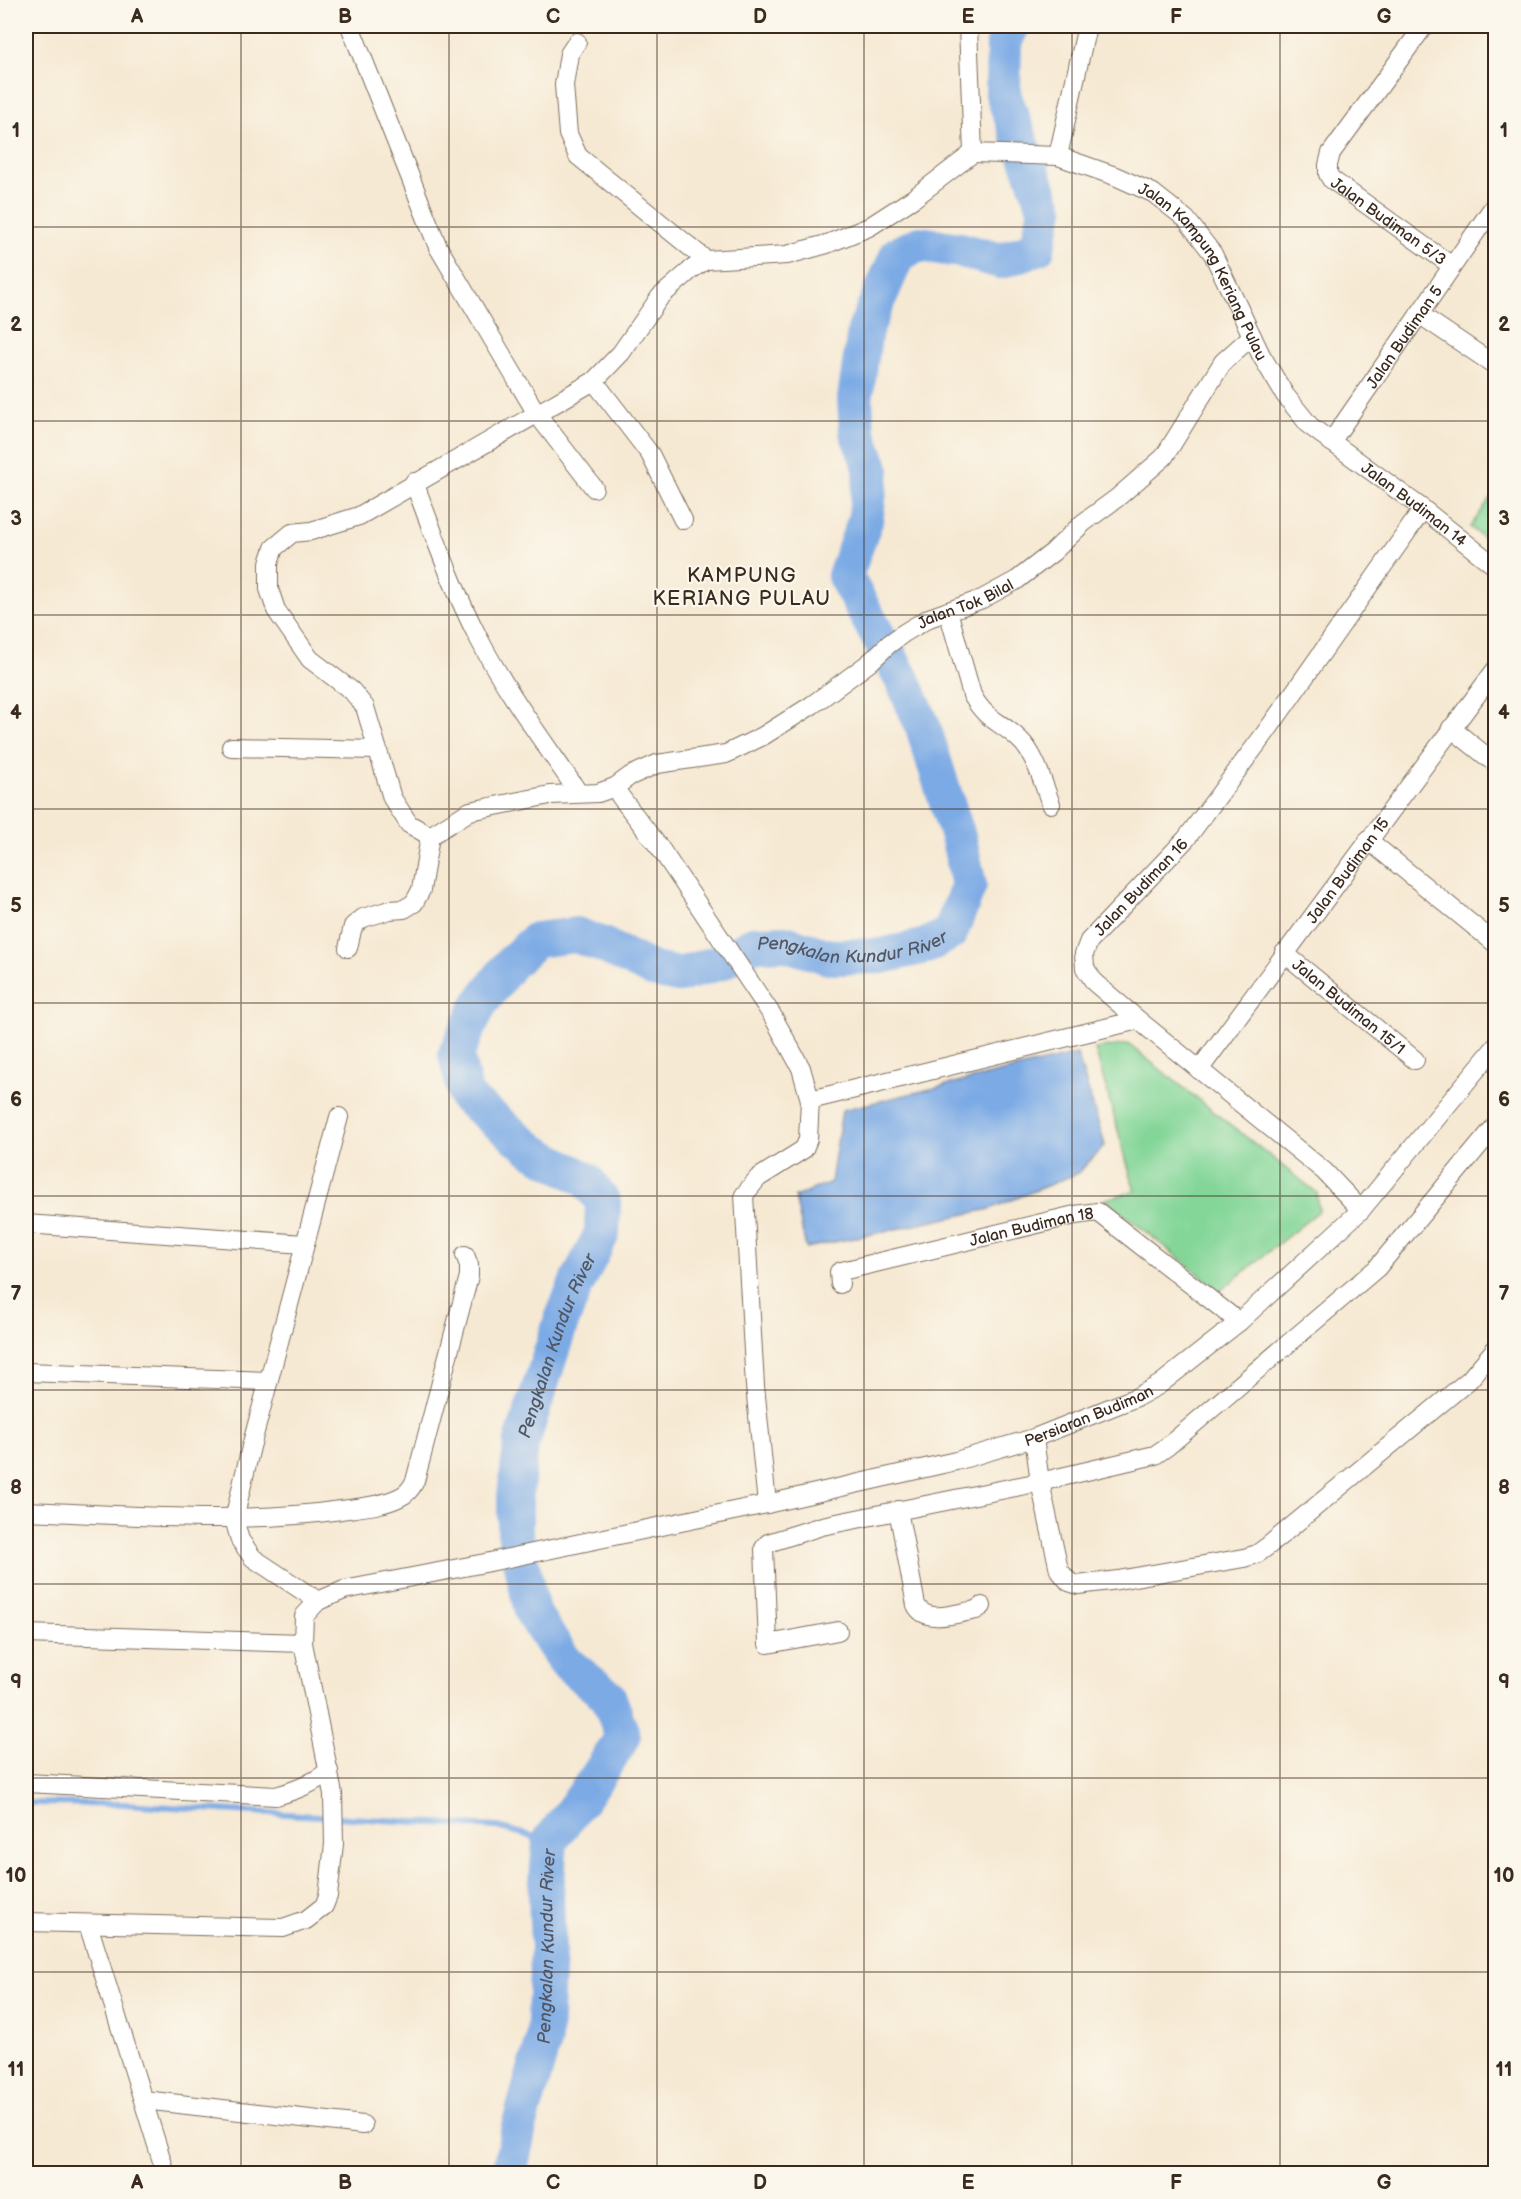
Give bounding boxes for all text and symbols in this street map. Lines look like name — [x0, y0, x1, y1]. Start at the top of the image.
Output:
text: A — [130, 5, 144, 29]
text: B — [338, 5, 352, 29]
text: C — [546, 5, 560, 29]
text: D — [753, 5, 767, 29]
text: E — [962, 5, 975, 29]
text: F — [1170, 5, 1182, 29]
text: G — [1377, 5, 1392, 29]
text: 1 — [12, 119, 20, 143]
text: 1 — [1500, 119, 1508, 143]
street label: Jalan Budiman 5/3 — [1327, 174, 1450, 270]
street label: Jalan Kampung Keriang Pulau — [1135, 180, 1270, 364]
street label: Jalan Budiman 5 — [1363, 282, 1447, 393]
text: 2 — [10, 313, 22, 337]
text: 2 — [1498, 313, 1510, 337]
street label: Jalan Budiman 14 — [1357, 459, 1470, 551]
text: 3 — [10, 507, 22, 531]
text: 3 — [1498, 507, 1510, 531]
district label: KAMPUNG KERIANG PULAU — [653, 564, 831, 611]
street label: Jalan Tok Bilal — [914, 576, 1017, 634]
text: 4 — [10, 701, 22, 725]
text: 4 — [1498, 701, 1510, 725]
street label: Jalan Budiman 15 — [1303, 814, 1394, 927]
street label: Jalan Budiman 16 — [1091, 835, 1193, 940]
text: 5 — [10, 894, 22, 918]
text: 5 — [1498, 894, 1510, 918]
water label: Pengkalan Kundur River — [757, 926, 952, 968]
street label: Jalan Budiman 15/1 — [1288, 956, 1408, 1059]
text: 6 — [10, 1088, 22, 1112]
text: 6 — [1498, 1088, 1510, 1112]
street label: Jalan Budiman 18 — [968, 1205, 1095, 1251]
water label: Pengkalan Kundur River — [514, 1249, 602, 1441]
text: 7 — [10, 1282, 22, 1306]
text: 7 — [1498, 1282, 1510, 1306]
street label: Persiaran Budiman — [1023, 1382, 1157, 1451]
text: 8 — [10, 1476, 22, 1500]
text: 8 — [1498, 1476, 1510, 1500]
text: 9 — [10, 1670, 22, 1694]
text: 9 — [1498, 1670, 1510, 1694]
water label: Pengkalan Kundur River — [534, 1847, 560, 2044]
text: 10 — [6, 1864, 26, 1888]
text: 10 — [1494, 1864, 1514, 1888]
text: 11 — [8, 2058, 24, 2082]
text: 11 — [1496, 2058, 1512, 2082]
text: A — [130, 2171, 144, 2195]
text: B — [338, 2171, 352, 2195]
text: C — [546, 2171, 560, 2195]
text: D — [753, 2171, 767, 2195]
text: E — [962, 2171, 975, 2195]
text: F — [1170, 2171, 1182, 2195]
text: G — [1377, 2171, 1392, 2195]

